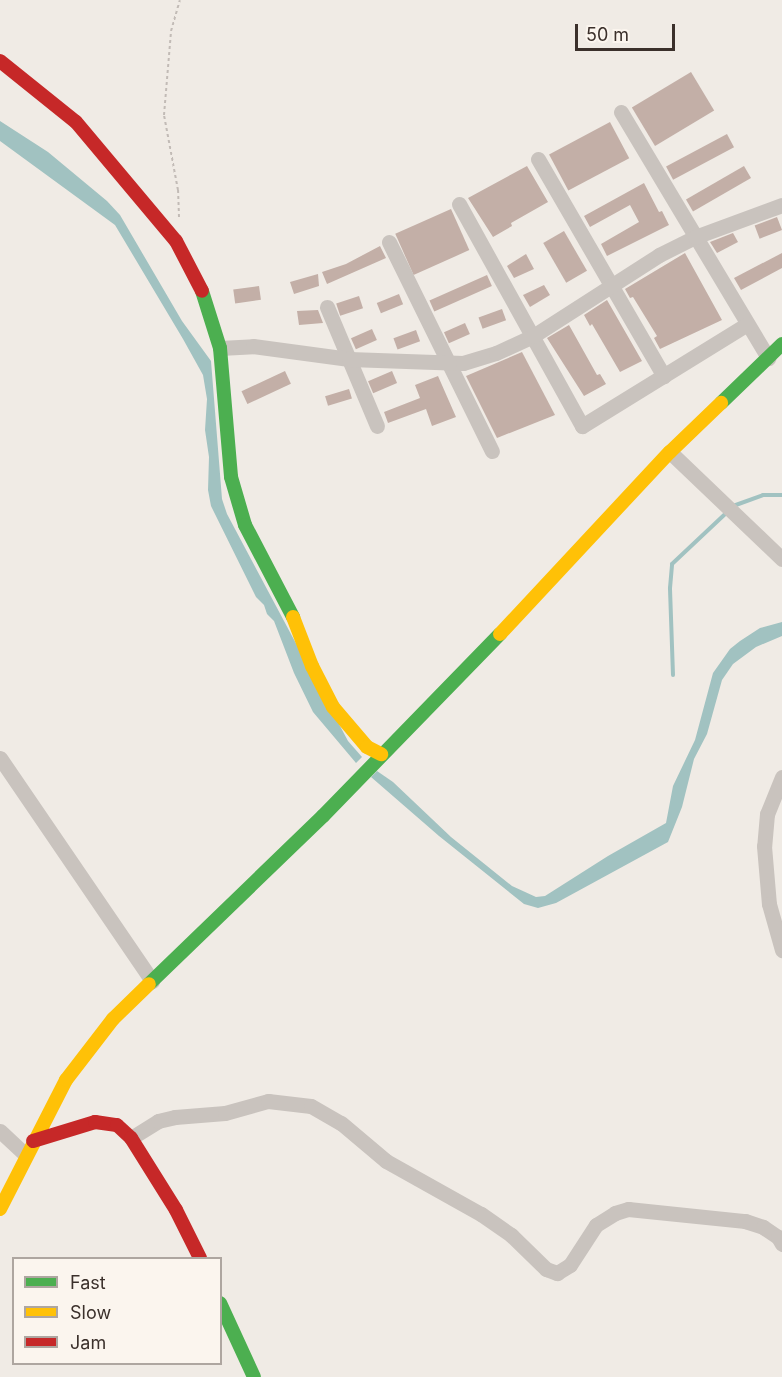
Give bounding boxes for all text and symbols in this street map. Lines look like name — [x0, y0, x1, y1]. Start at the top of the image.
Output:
scale bar — [578, 12, 678, 50]
text: 50 m — [586, 24, 629, 45]
legend — [12, 1257, 222, 1365]
text: Fast — [70, 1272, 106, 1293]
text: Slow — [70, 1302, 111, 1323]
text: Jam — [70, 1332, 106, 1353]

